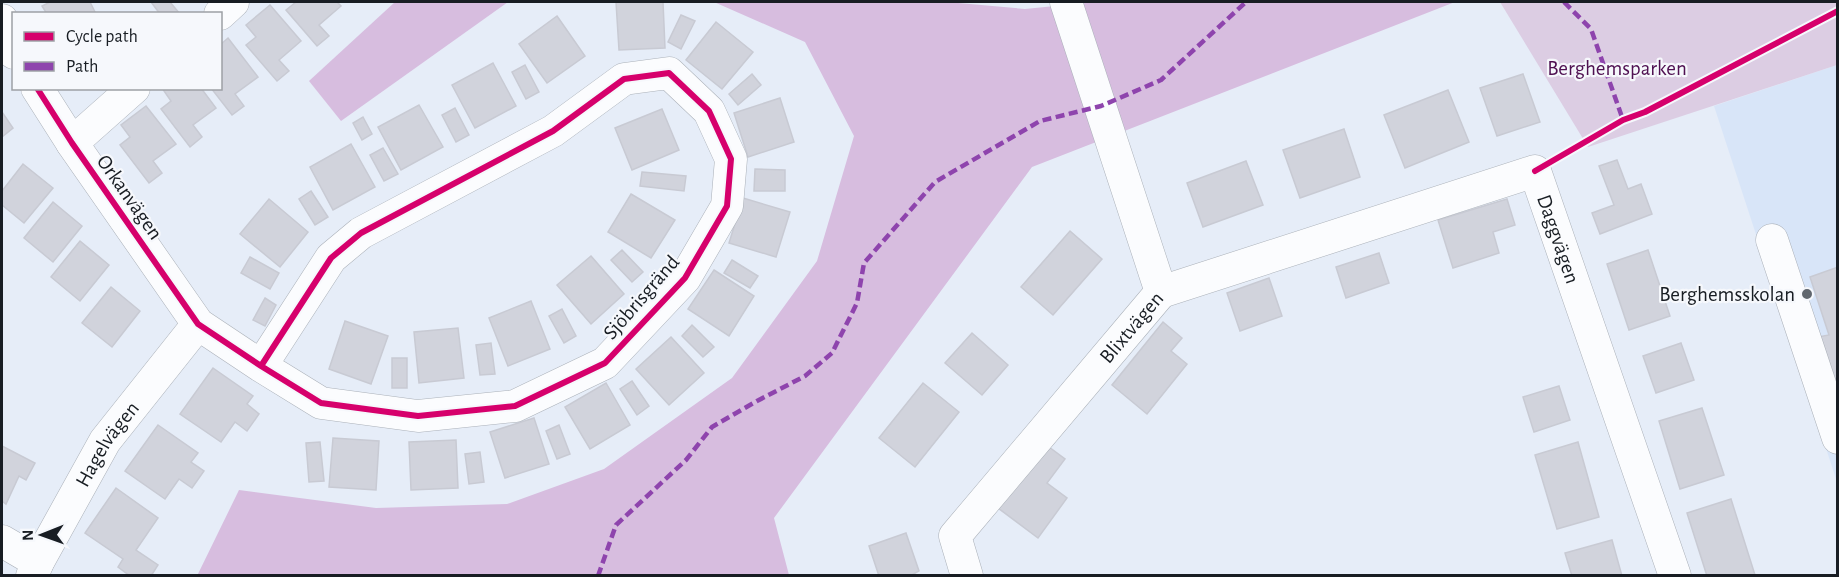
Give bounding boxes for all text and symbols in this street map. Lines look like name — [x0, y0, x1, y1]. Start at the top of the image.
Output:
legend — [12, 12, 222, 90]
text: Cycle path — [66, 28, 138, 46]
text: Path — [66, 58, 98, 76]
park label: Berghemsparken — [1547, 58, 1687, 79]
street label: Orkanvägen — [93, 151, 166, 244]
street label: Daggvägen — [1533, 192, 1583, 286]
street label: Sjöbrisgränd — [599, 251, 683, 343]
place label: Berghemsskolan — [1659, 284, 1795, 305]
marker: Berghemsskolan — [1800, 287, 1814, 301]
street label: Blixtvägen — [1096, 288, 1168, 367]
street label: Hagelvägen — [72, 398, 143, 490]
north arrow — [12, 505, 72, 565]
text: N — [20, 530, 36, 541]

